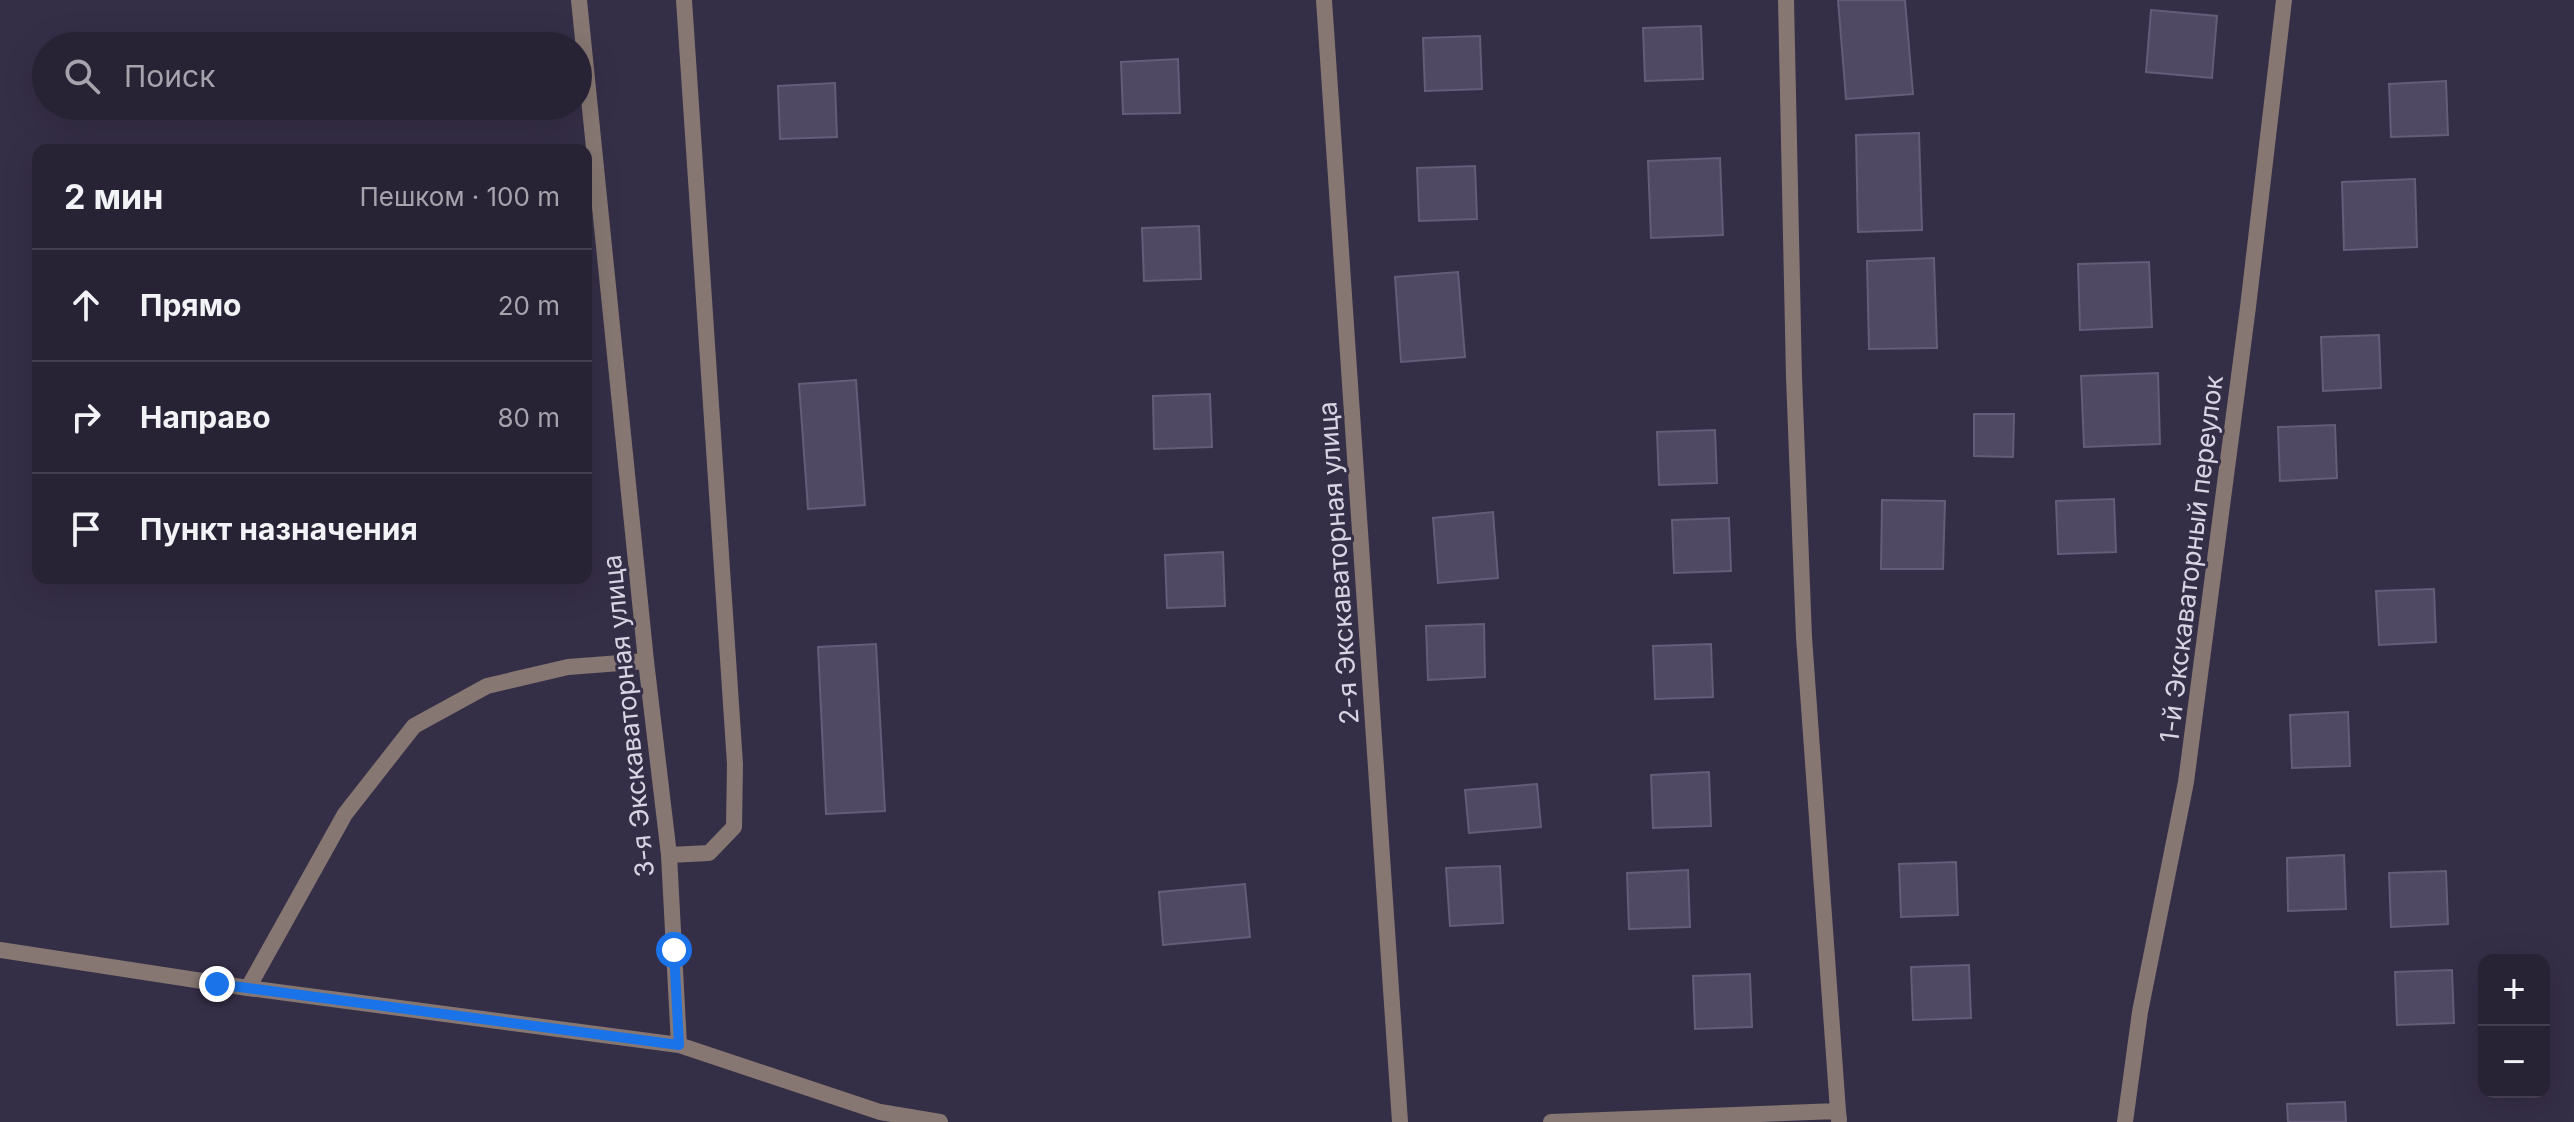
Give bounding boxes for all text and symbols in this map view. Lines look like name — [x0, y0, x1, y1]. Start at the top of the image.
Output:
search box — [32, 32, 592, 120]
icon: search — [60, 54, 104, 98]
text: Поиск — [124, 58, 215, 94]
text: 2 мин — [64, 176, 163, 217]
text: Пешком · 100 m — [359, 181, 560, 212]
icon: ahead — [64, 283, 108, 327]
text: Прямо — [140, 287, 241, 323]
text: 20 m — [498, 290, 560, 321]
street label: 1-й Экскаваторный переулок — [2153, 373, 2229, 745]
icon: right — [64, 395, 108, 439]
text: Направо — [140, 399, 271, 435]
street label: 2-я Экскаваторная улица — [1311, 400, 1365, 726]
text: 80 m — [497, 402, 560, 433]
icon: arrive — [64, 507, 108, 551]
text: Пункт назначения — [140, 511, 418, 547]
street label: 3-я Экскаваторная улица — [596, 553, 660, 879]
route start — [656, 932, 692, 968]
map controls — [2478, 954, 2550, 1098]
button: + — [2478, 954, 2550, 1026]
route end — [199, 966, 235, 1002]
button: − — [2478, 1026, 2550, 1098]

